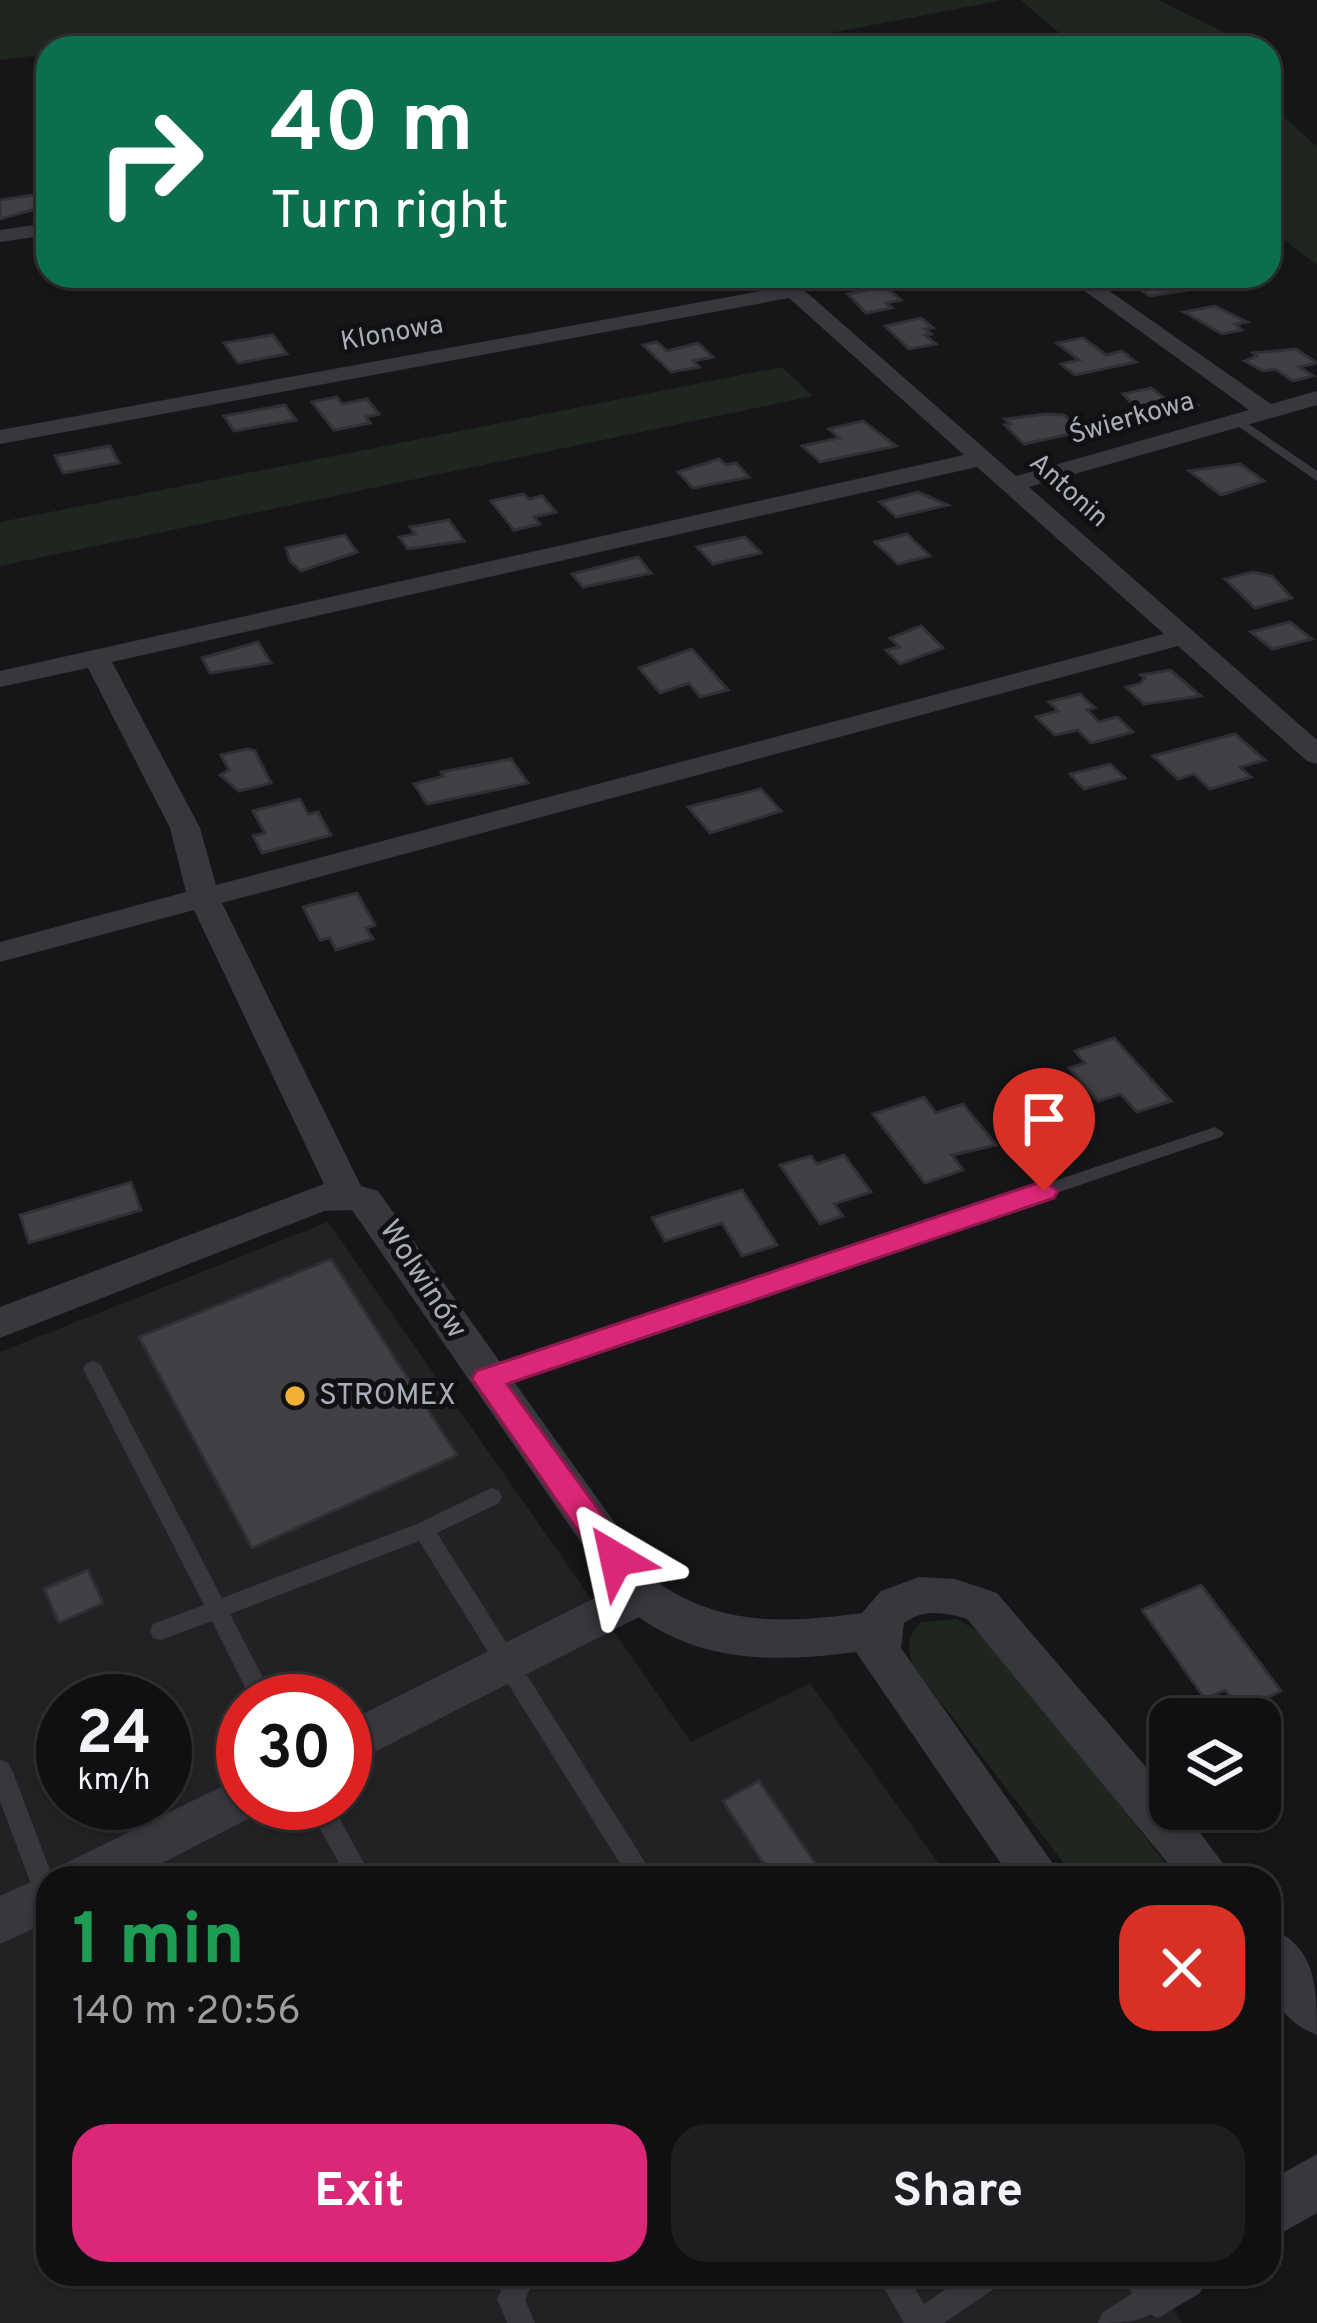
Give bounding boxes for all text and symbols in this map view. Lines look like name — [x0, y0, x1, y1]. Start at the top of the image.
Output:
text: 40 m — [270, 75, 474, 181]
icon: right — [72, 84, 228, 240]
text: Turn right — [270, 179, 509, 248]
street label: Klonowa — [338, 308, 446, 360]
street label: Świerkowa — [1065, 384, 1198, 453]
street label: Antonin — [1021, 446, 1115, 536]
pin — [993, 1068, 1095, 1191]
icon: arrive — [1011, 1086, 1077, 1152]
street label: Wolwinów — [370, 1214, 474, 1346]
place label: STROMEX — [319, 1378, 456, 1415]
marker: STROMEX — [282, 1383, 308, 1409]
position arrow — [553, 1496, 679, 1622]
speed limit sign: 30 — [216, 1674, 372, 1830]
map controls — [1149, 1698, 1281, 1830]
button: layers — [1149, 1698, 1281, 1830]
text: 24 — [76, 1699, 152, 1775]
text: km/h — [78, 1763, 150, 1800]
text: 1 min — [72, 1898, 245, 1990]
button: close — [1119, 1905, 1245, 2031]
text: 140 m · 20:56 — [72, 1989, 301, 2038]
button: Exit — [72, 2124, 647, 2262]
button: Share — [671, 2124, 1245, 2262]

